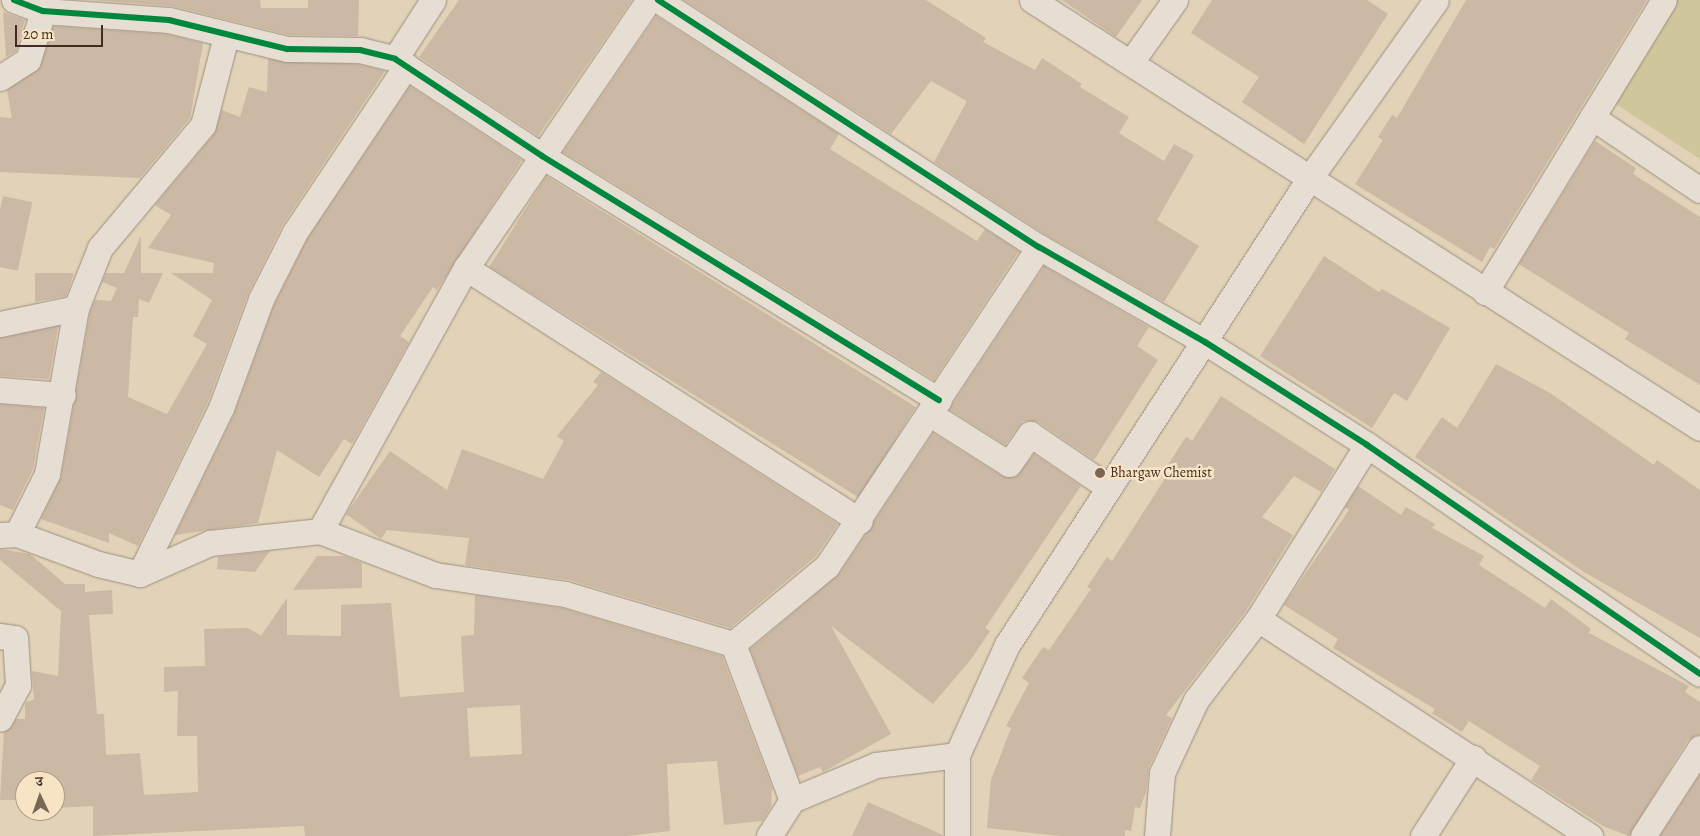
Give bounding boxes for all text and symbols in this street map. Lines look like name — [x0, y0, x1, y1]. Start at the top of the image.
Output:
scale bar — [18, 15, 105, 47]
text: 20 m — [23, 24, 54, 44]
place label: Bhargaw Chemist — [1110, 465, 1212, 481]
marker: Bhargaw Chemist — [1094, 467, 1106, 479]
north arrow — [15, 771, 65, 821]
text: उ — [35, 772, 43, 791]

